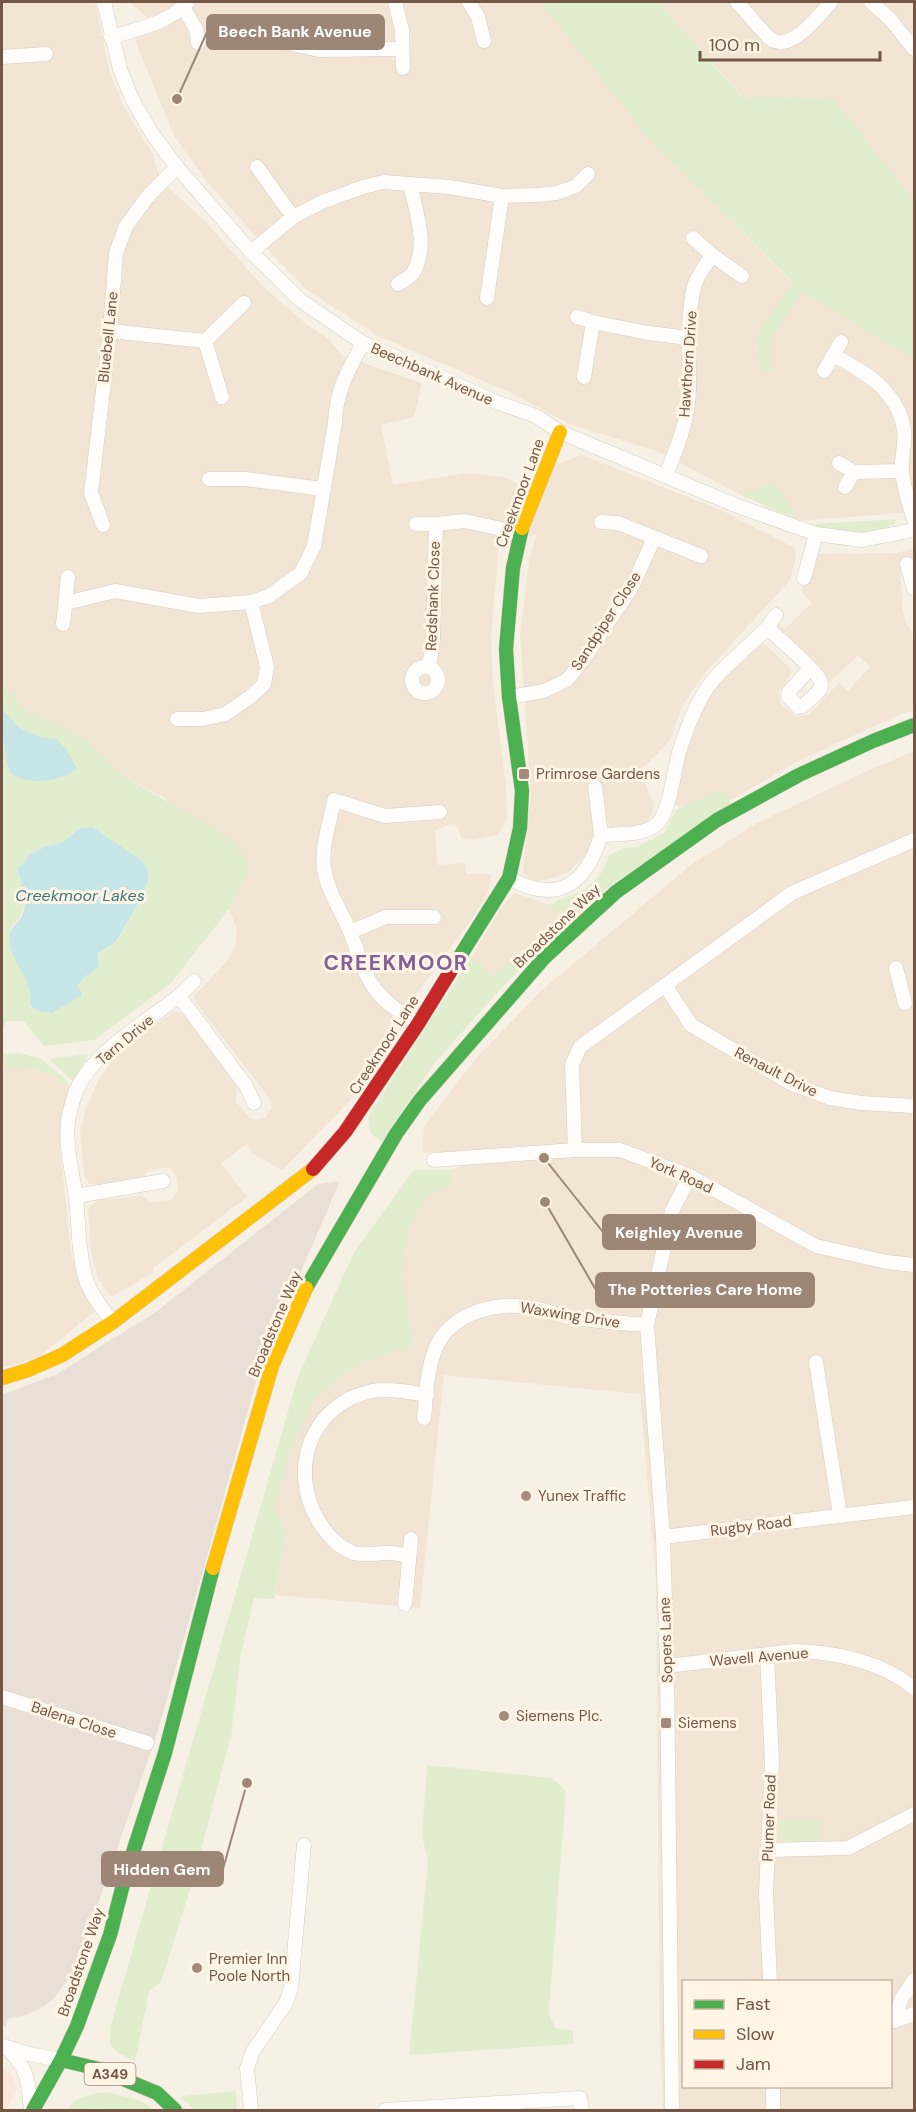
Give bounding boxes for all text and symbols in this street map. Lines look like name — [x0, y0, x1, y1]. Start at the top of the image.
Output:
callout: Beech Bank Avenue — [207, 15, 384, 49]
text: Beech Bank Avenue — [218, 21, 372, 42]
scale bar — [700, 24, 880, 62]
text: 100 m — [709, 33, 760, 57]
street label: Bluebell Lane — [93, 291, 123, 383]
street label: Hawthorn Drive — [674, 310, 702, 418]
street label: Beechbank Avenue — [368, 338, 496, 410]
street label: Creekmoor Lane — [491, 436, 549, 550]
street label: Redshank Close — [421, 541, 445, 651]
street label: Sandpiper Close — [566, 568, 646, 674]
place label: Primrose Gardens — [536, 764, 660, 784]
marker: Primrose Gardens — [517, 767, 531, 781]
street label: Broadstone Way — [509, 879, 605, 973]
water label: Creekmoor Lakes — [15, 885, 145, 906]
district label: CREEKMOOR — [323, 949, 469, 977]
street label: Creekmoor Lane — [344, 992, 424, 1098]
street label: Tarn Drive — [92, 1010, 158, 1070]
street label: Renault Drive — [731, 1042, 821, 1102]
street label: York Road — [646, 1152, 716, 1198]
callout: Keighley Avenue — [603, 1215, 755, 1249]
text: Keighley Avenue — [615, 1222, 743, 1243]
street label: Broadstone Way — [244, 1267, 307, 1380]
callout: The Potteries Care Home — [596, 1273, 814, 1307]
text: The Potteries Care Home — [608, 1279, 802, 1300]
street label: Waxwing Drive — [519, 1297, 621, 1333]
place label: Yunex Traffic — [538, 1486, 627, 1506]
marker: Yunex Traffic — [519, 1489, 533, 1503]
street label: Rugby Road — [709, 1511, 793, 1541]
street label: Sopers Lane — [655, 1597, 677, 1683]
street label: Wavell Avenue — [709, 1643, 809, 1671]
street label: Balena Close — [29, 1697, 119, 1743]
place label: Siemens Plc. — [516, 1706, 602, 1726]
marker: Siemens Plc. — [497, 1709, 511, 1723]
place label: Siemens — [678, 1713, 737, 1733]
marker: Siemens — [659, 1716, 673, 1730]
street label: Plumer Road — [757, 1774, 781, 1862]
callout: Hidden Gem — [102, 1852, 223, 1886]
text: Hidden Gem — [113, 1859, 211, 1880]
street label: Broadstone Way — [53, 1904, 109, 2019]
place label: Premier Inn Poole North — [209, 1949, 290, 1986]
marker: Premier Inn Poole North — [190, 1961, 204, 1975]
legend — [682, 1980, 892, 2088]
text: Fast — [736, 1992, 771, 2016]
text: Slow — [736, 2022, 775, 2046]
text: Jam — [736, 2052, 771, 2076]
road number: A349 — [84, 2063, 136, 2085]

